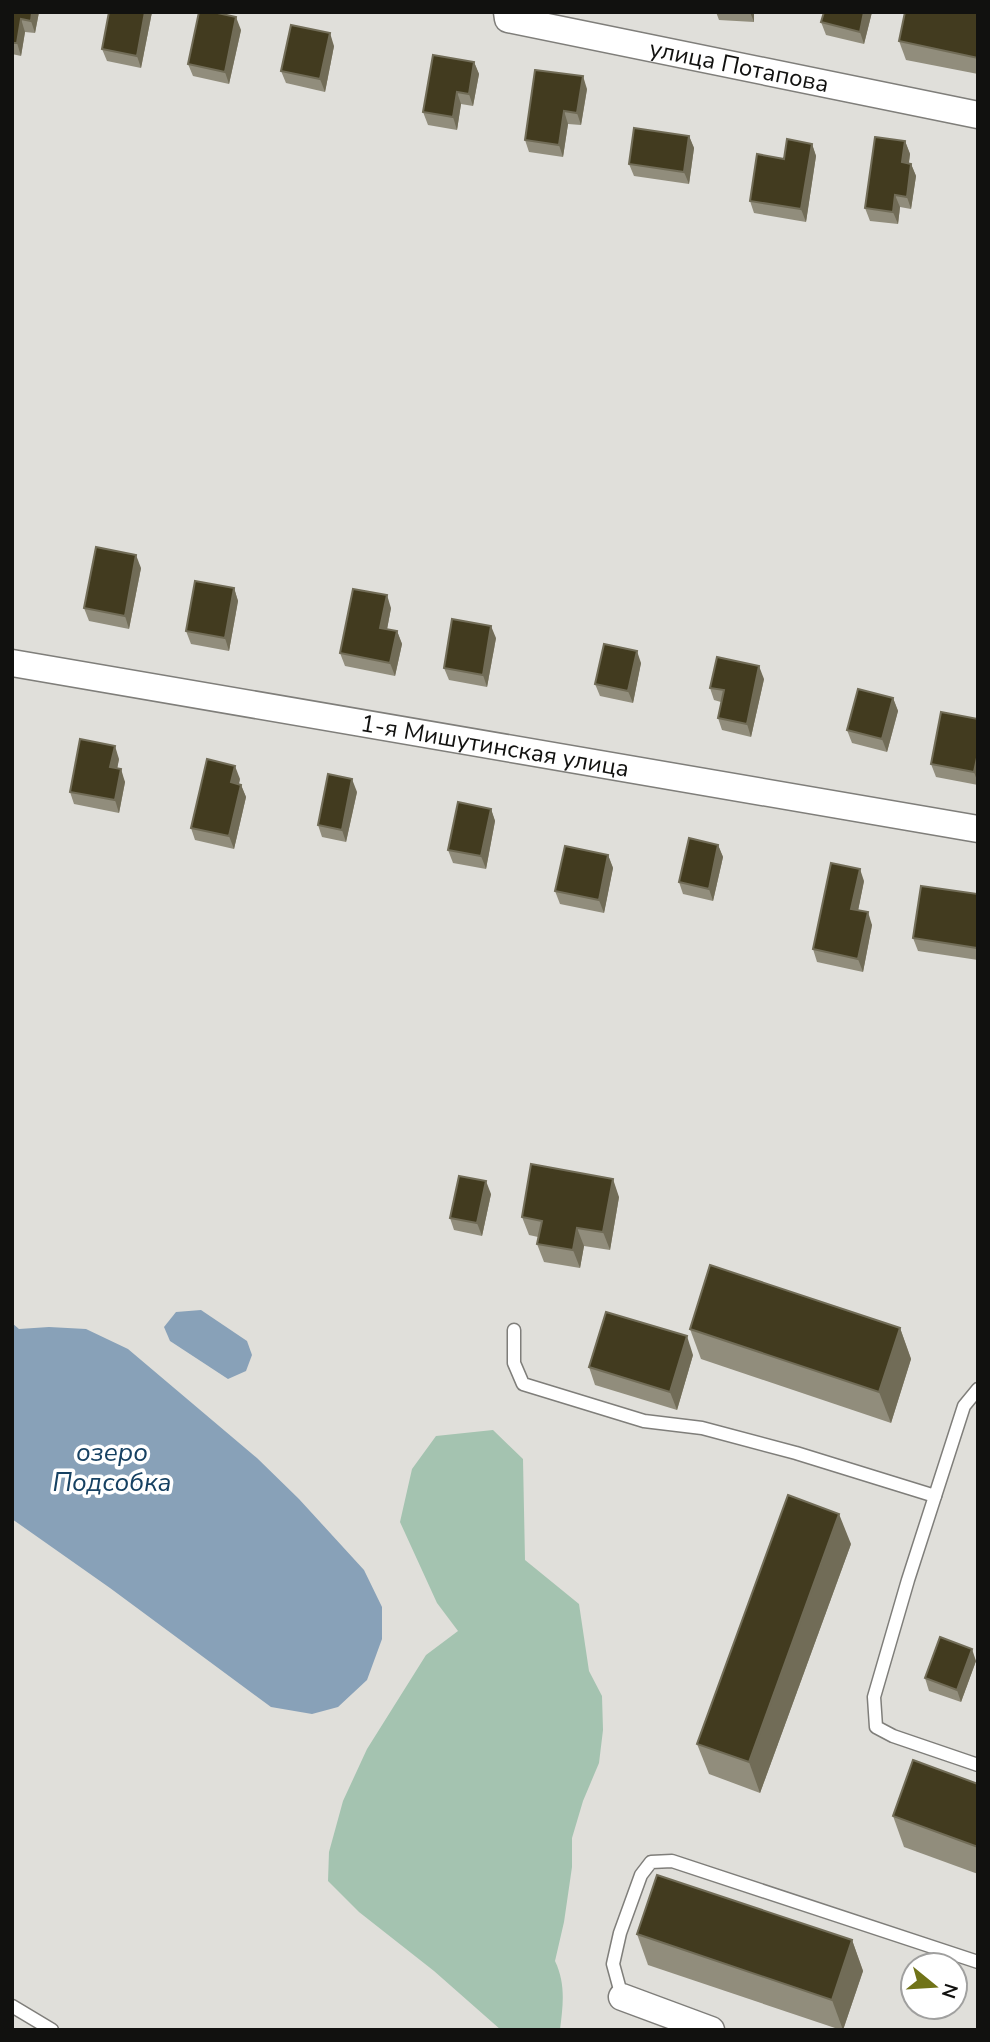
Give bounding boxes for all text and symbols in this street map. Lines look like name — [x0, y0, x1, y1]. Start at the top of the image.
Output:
street label: улица Потапова — [647, 32, 832, 100]
street label: 1-я Мишутинская улица — [358, 707, 632, 785]
water label: озеро Подсобка — [52, 1435, 172, 1500]
north arrow — [899, 1951, 969, 2021]
text: N — [935, 1980, 964, 2002]

